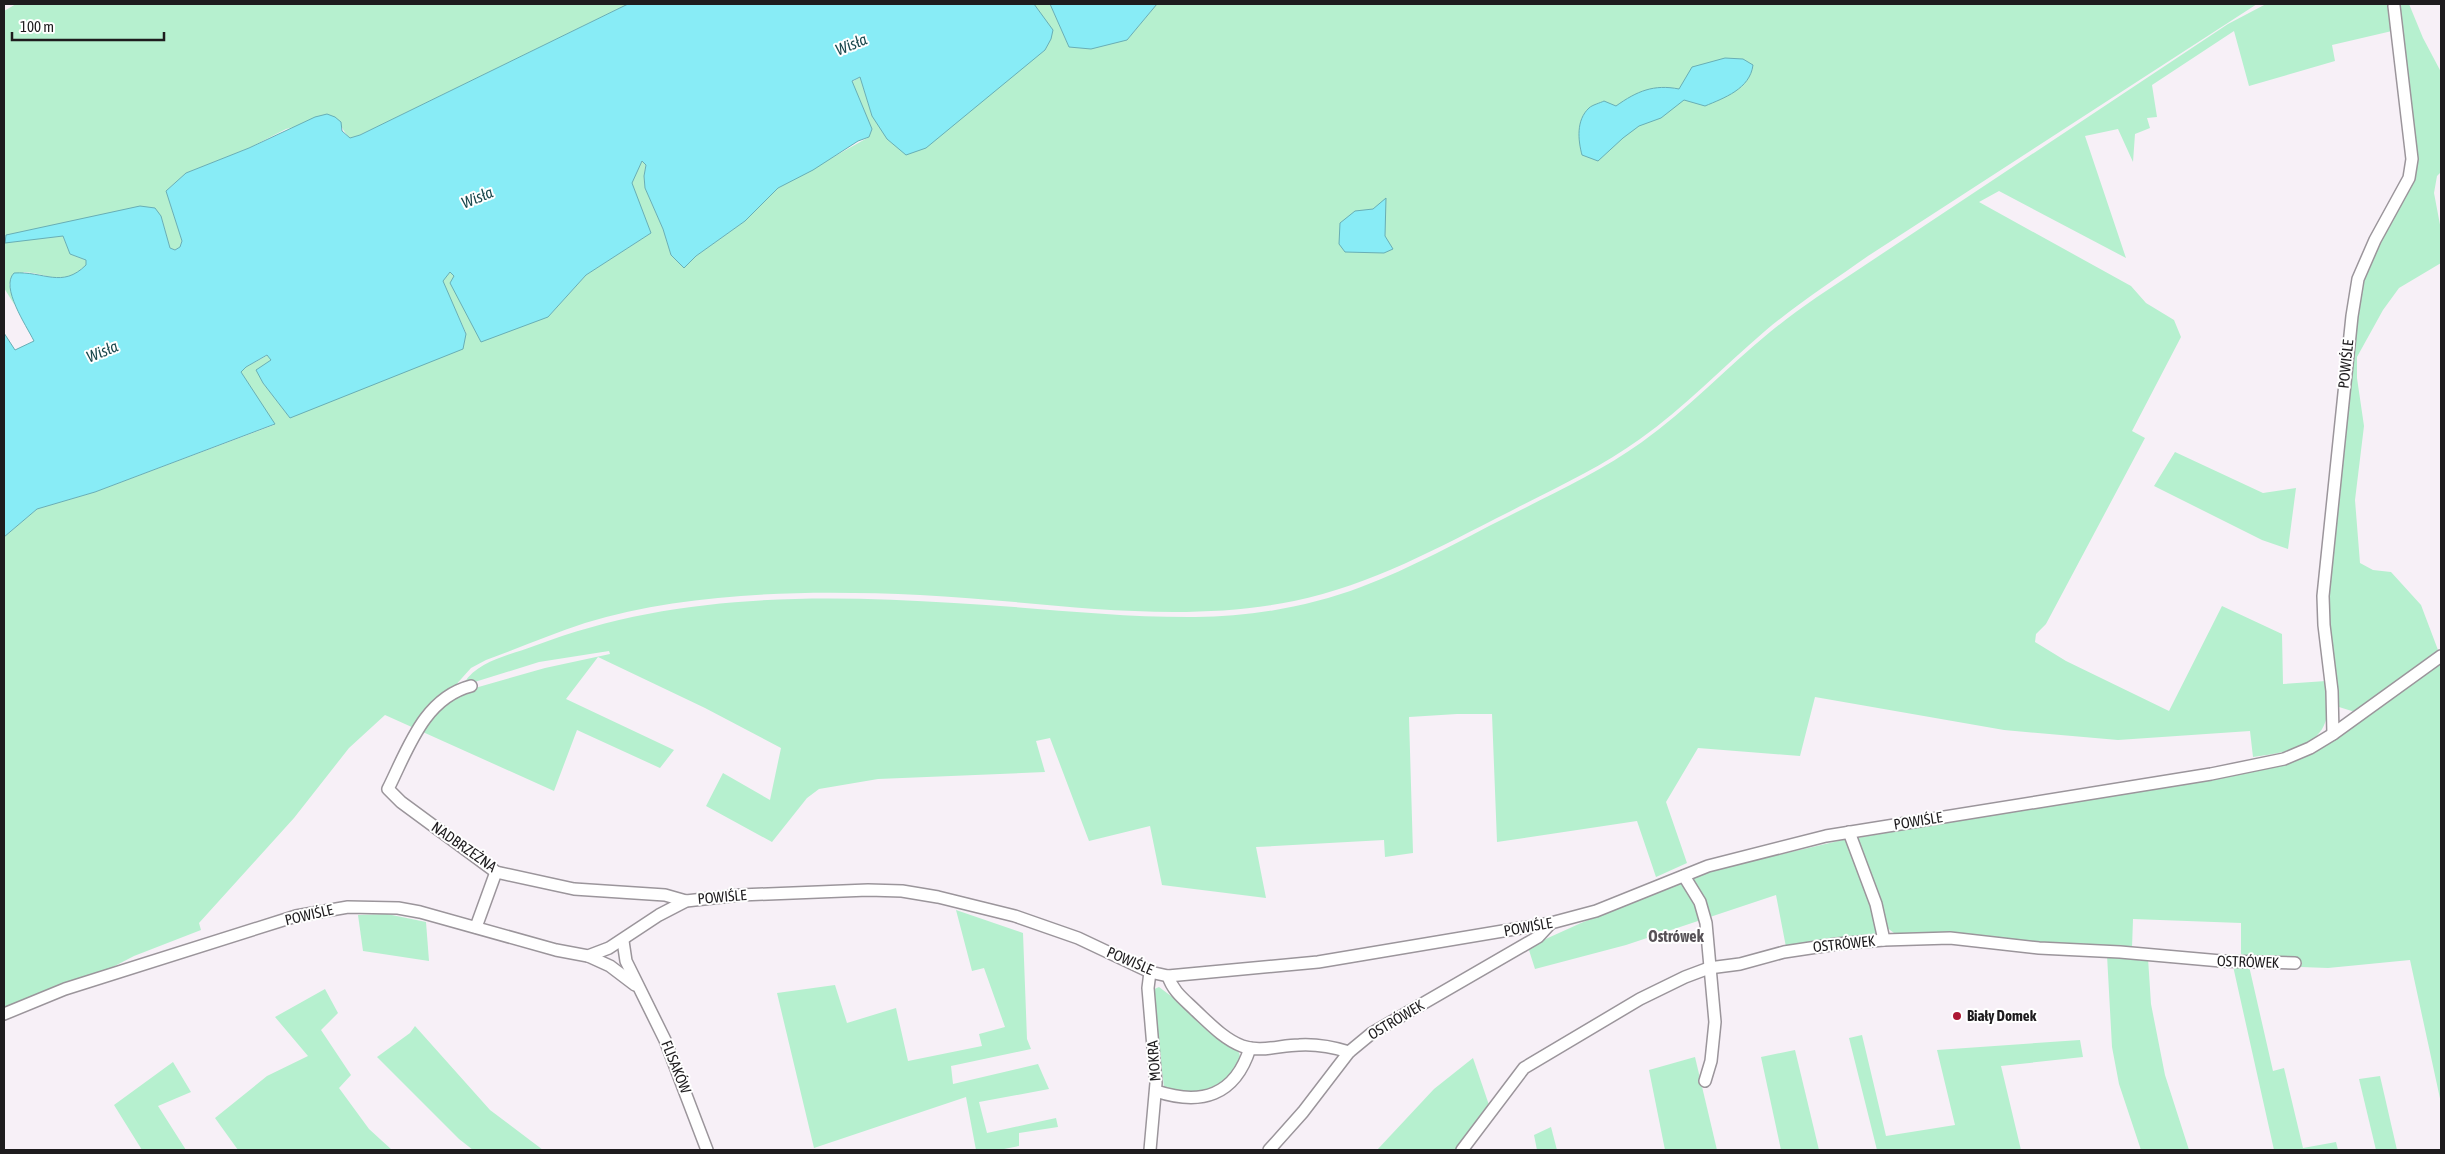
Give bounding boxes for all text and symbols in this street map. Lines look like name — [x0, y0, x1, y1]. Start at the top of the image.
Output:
scale bar — [12, 10, 165, 42]
text: 100 m — [20, 18, 54, 35]
water label: Wisła — [833, 29, 870, 58]
water label: Wisła — [459, 182, 496, 211]
water label: Wisła — [84, 336, 121, 365]
street label: POWIŚLE — [2334, 338, 2357, 389]
street label: POWIŚLE — [1892, 808, 1944, 833]
street label: NADBRZEŻNA — [429, 818, 501, 876]
street label: POWIŚLE — [697, 886, 748, 907]
street label: POWIŚLE — [283, 901, 335, 928]
street label: POWIŚLE — [1502, 914, 1554, 939]
district label: Ostrówek — [1648, 927, 1705, 945]
street label: OSTRÓWEK — [1812, 932, 1876, 955]
street label: POWIŚLE — [1104, 943, 1157, 978]
street label: OSTRÓWEK — [2217, 952, 2280, 971]
street label: OSTRÓWEK — [1365, 996, 1427, 1043]
place label: Biały Domek — [1967, 1007, 2037, 1024]
marker: Biały Domek — [1951, 1010, 1963, 1022]
street label: FLISAKÓW — [658, 1038, 695, 1096]
street label: MOKRA — [1144, 1039, 1163, 1082]

